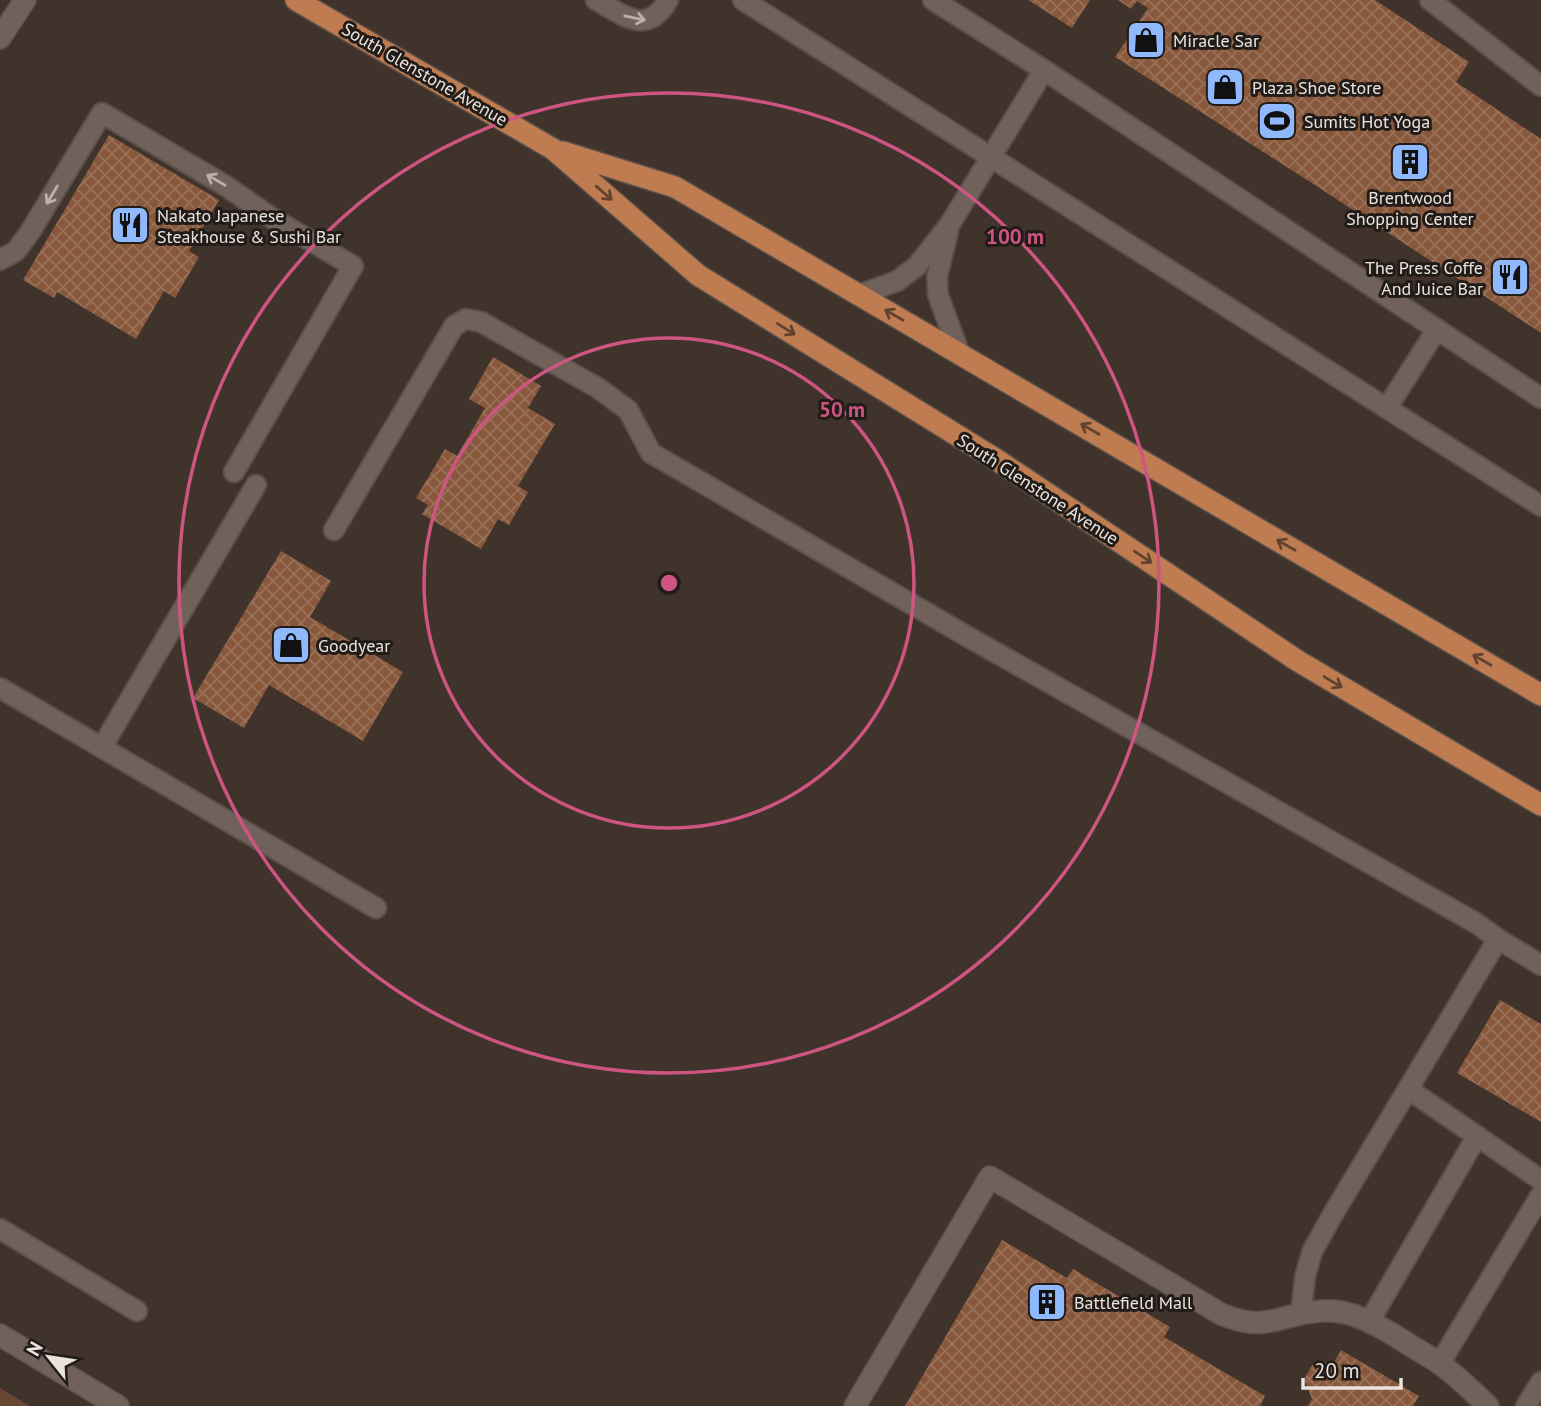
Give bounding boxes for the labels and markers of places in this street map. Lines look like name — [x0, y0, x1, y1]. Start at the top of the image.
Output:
shop icon: Miracle Sar — [1125, 19, 1167, 61]
place label: Miracle Sar — [1173, 29, 1259, 52]
shop icon: Plaza Shoe Store — [1204, 66, 1246, 108]
place label: Plaza Shoe Store — [1252, 76, 1381, 99]
sports icon: Sumits Hot Yoga — [1256, 100, 1298, 142]
place label: Sumits Hot Yoga — [1304, 110, 1430, 133]
building icon: Brentwood Shopping Center — [1389, 141, 1431, 183]
place label: Brentwood Shopping Center — [1346, 186, 1474, 230]
restaurant icon: Nakato Japanese Steakhouse & Sushi Bar — [109, 204, 151, 246]
place label: Nakato Japanese Steakhouse & Sushi Bar — [157, 204, 341, 248]
place label: The Press Coffe And Juice Bar — [1365, 256, 1483, 300]
restaurant icon: The Press Coffe And Juice Bar — [1489, 256, 1531, 298]
centre of rings — [657, 571, 681, 595]
shop icon: Goodyear — [270, 624, 312, 666]
place label: Goodyear — [318, 634, 390, 657]
building icon: Battlefield Mall — [1026, 1281, 1068, 1323]
place label: Battlefield Mall — [1074, 1291, 1193, 1314]

